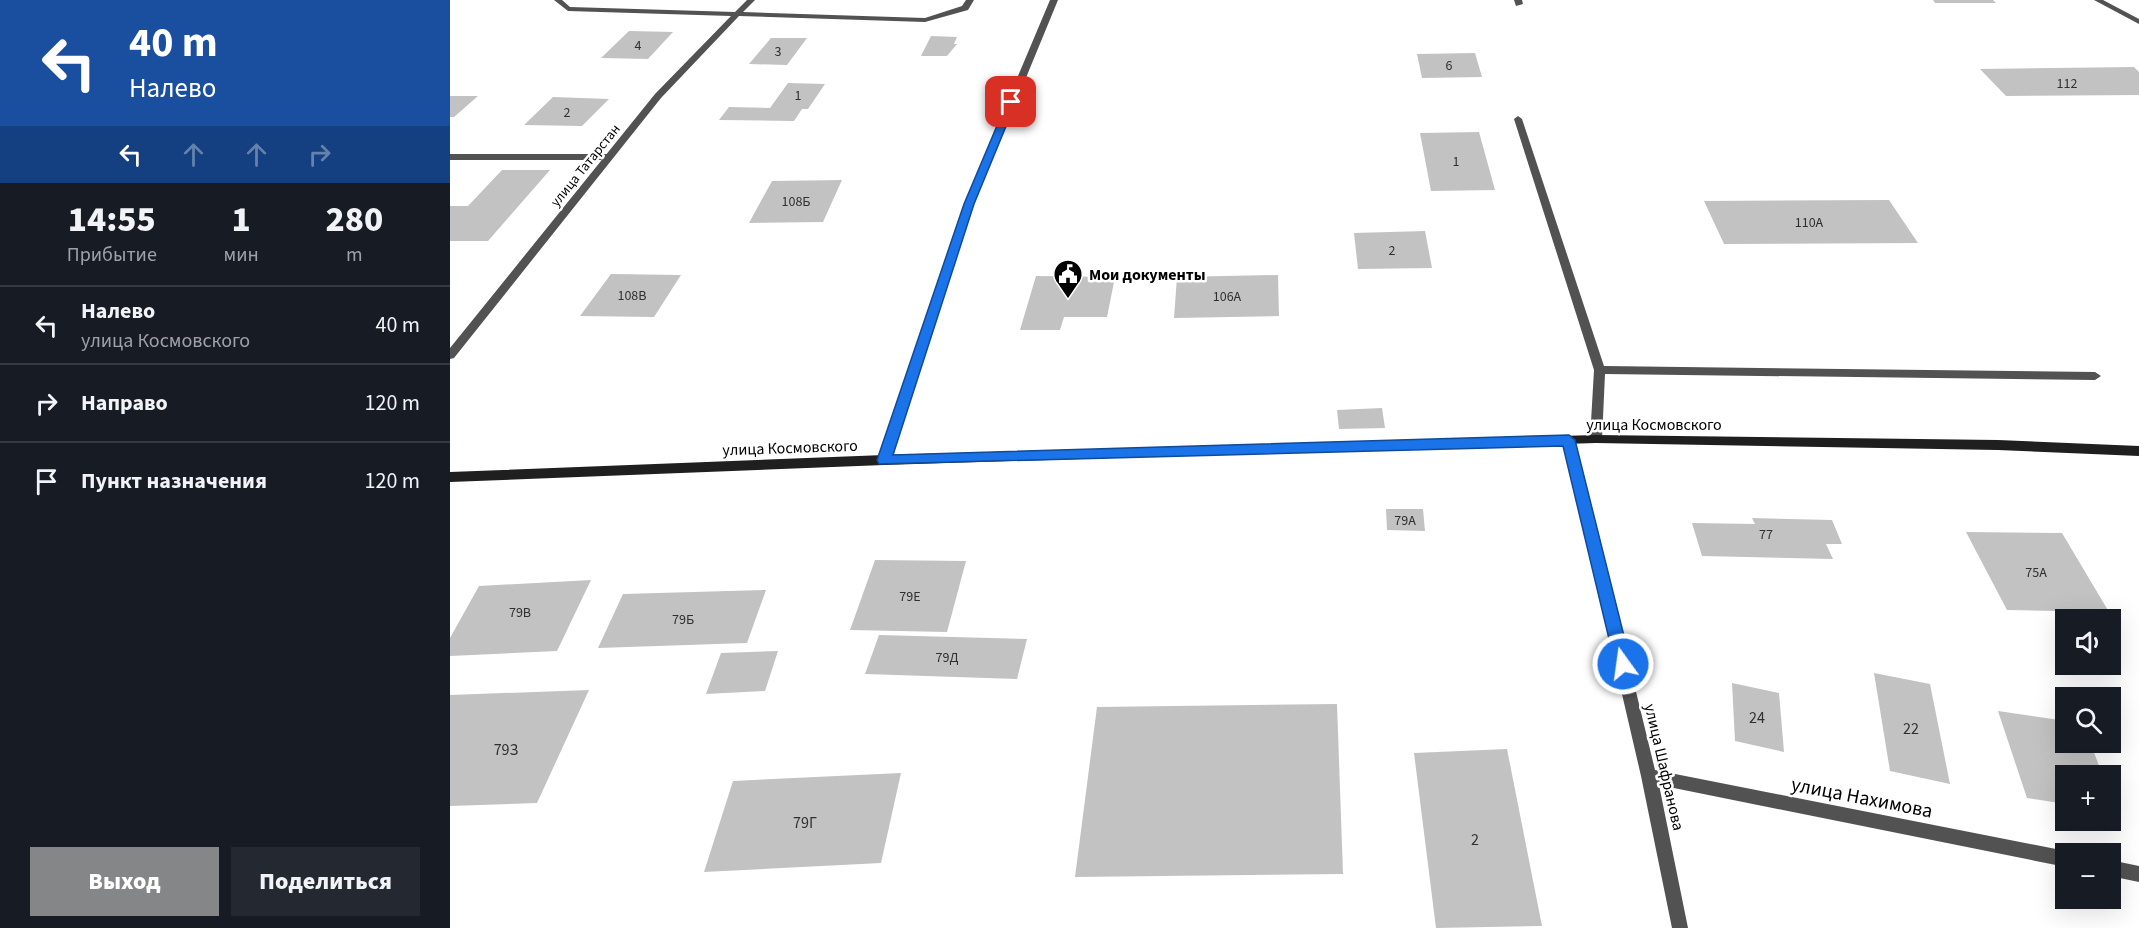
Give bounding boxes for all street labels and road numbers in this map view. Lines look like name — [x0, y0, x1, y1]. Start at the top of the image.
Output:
street label: улица Татарстан — [546, 120, 625, 211]
street label: улица Космовского — [1586, 414, 1722, 436]
street label: улица Космовского — [722, 435, 858, 461]
street label: улица Шафранова — [1639, 702, 1689, 833]
street label: улица Нахимова — [1789, 771, 1935, 825]

